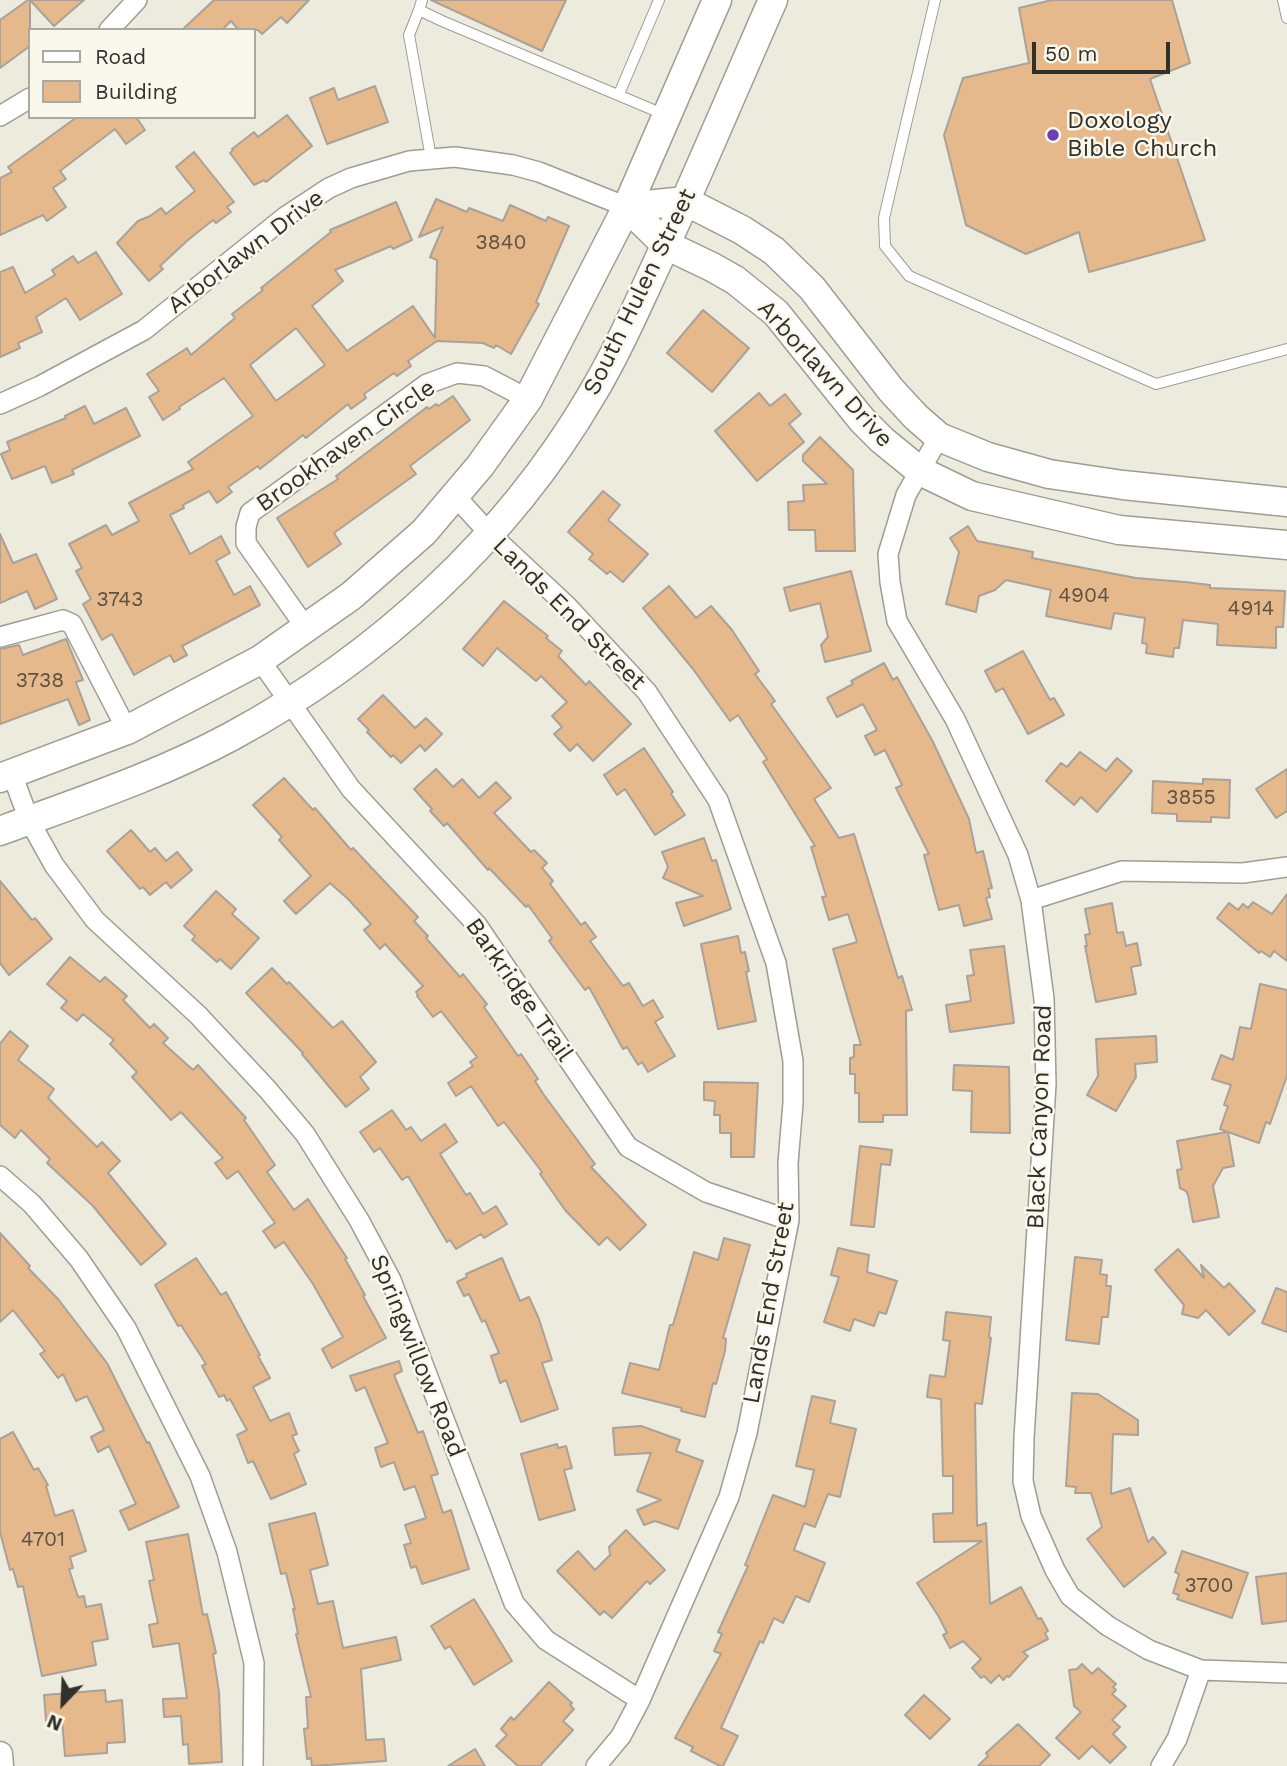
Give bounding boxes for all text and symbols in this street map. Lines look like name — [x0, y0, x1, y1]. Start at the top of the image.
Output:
legend — [28, 28, 256, 119]
scale bar — [1035, 28, 1173, 72]
text: 50 m — [1045, 41, 1097, 66]
text: Road — [95, 44, 146, 69]
text: Building — [95, 79, 177, 104]
place label: Doxology Bible Church — [1067, 107, 1217, 163]
marker: Doxology Bible Church — [1045, 127, 1061, 143]
street label: Arborlawn Drive — [162, 184, 330, 320]
street label: South Hulen Street — [577, 184, 703, 400]
house number: 3840 — [475, 230, 527, 256]
street label: Arborlawn Drive — [751, 294, 899, 454]
street label: Brookhaven Circle — [251, 373, 441, 519]
street label: Lands End Street — [487, 532, 651, 696]
house number: 4904 — [1058, 583, 1110, 609]
house number: 3743 — [97, 587, 143, 613]
house number: 4914 — [1228, 596, 1274, 622]
house number: 3738 — [16, 668, 64, 694]
house number: 3855 — [1166, 785, 1216, 811]
street label: Barkridge Trail — [459, 913, 579, 1067]
street label: Black Canyon Road — [1022, 1004, 1058, 1230]
street label: Lands End Street — [737, 1200, 801, 1406]
street label: Springwillow Road — [363, 1251, 471, 1461]
house number: 4701 — [21, 1527, 65, 1553]
house number: 3700 — [1185, 1573, 1233, 1599]
north arrow — [28, 1668, 98, 1738]
text: N — [44, 1709, 66, 1736]

